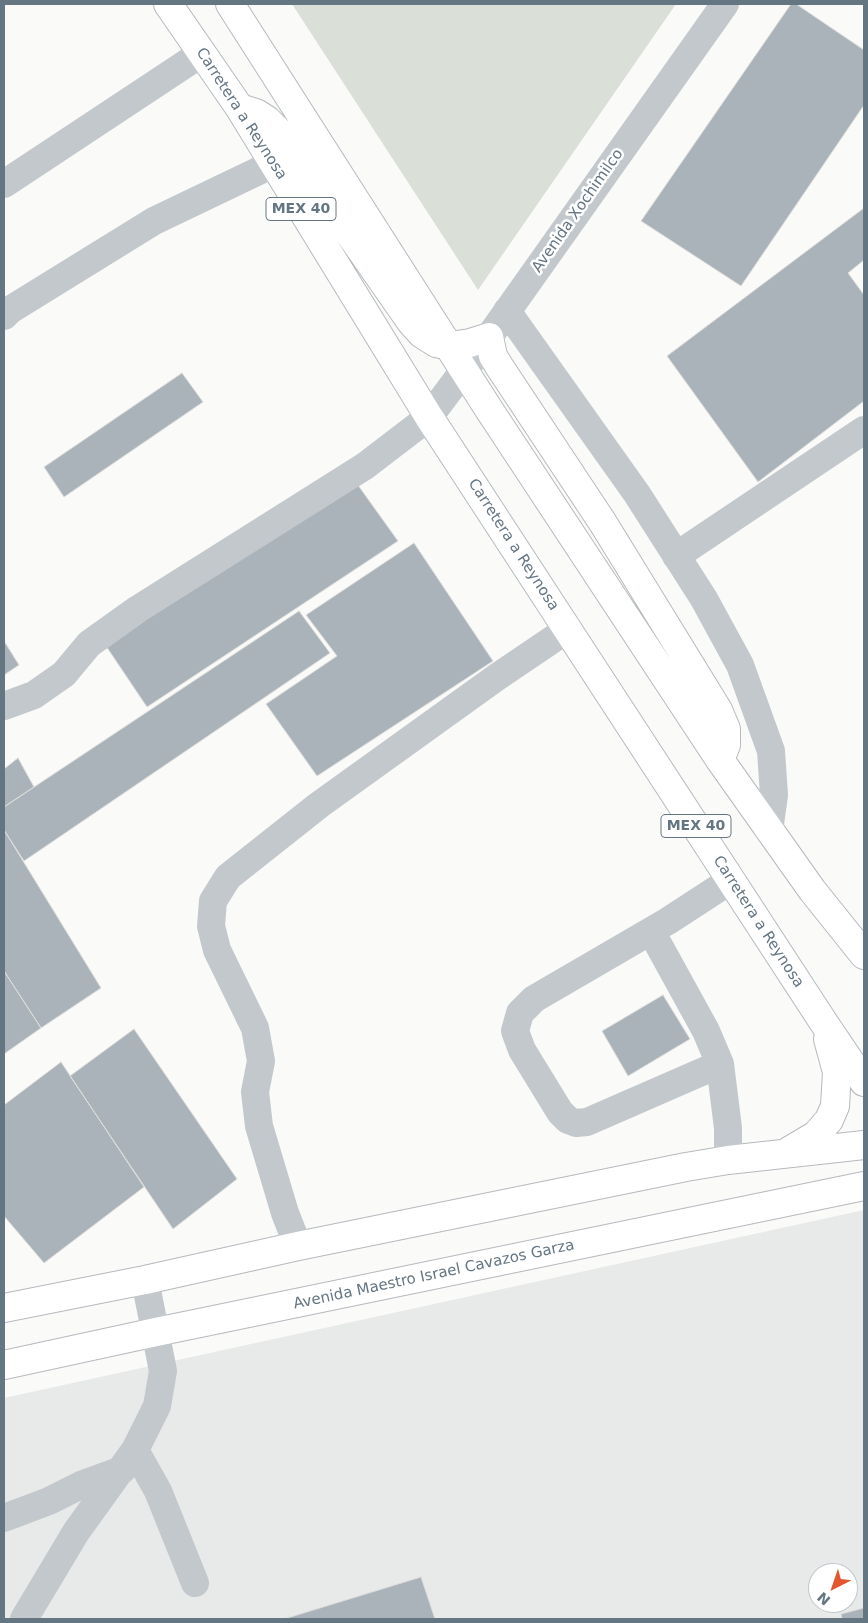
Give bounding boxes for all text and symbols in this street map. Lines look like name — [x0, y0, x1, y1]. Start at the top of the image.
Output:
street label: Carretera a Reynosa — [192, 45, 290, 183]
street label: Avenida Xochimilco — [529, 146, 627, 276]
road number: MEX 40 — [266, 198, 336, 220]
street label: Carretera a Reynosa — [464, 476, 562, 614]
road number: MEX 40 — [661, 814, 731, 838]
street label: Carretera a Reynosa — [709, 853, 807, 991]
street label: Avenida Maestro Israel Cavazos Garza — [292, 1236, 576, 1314]
north arrow — [808, 1563, 858, 1613]
text: N — [814, 1589, 833, 1608]

